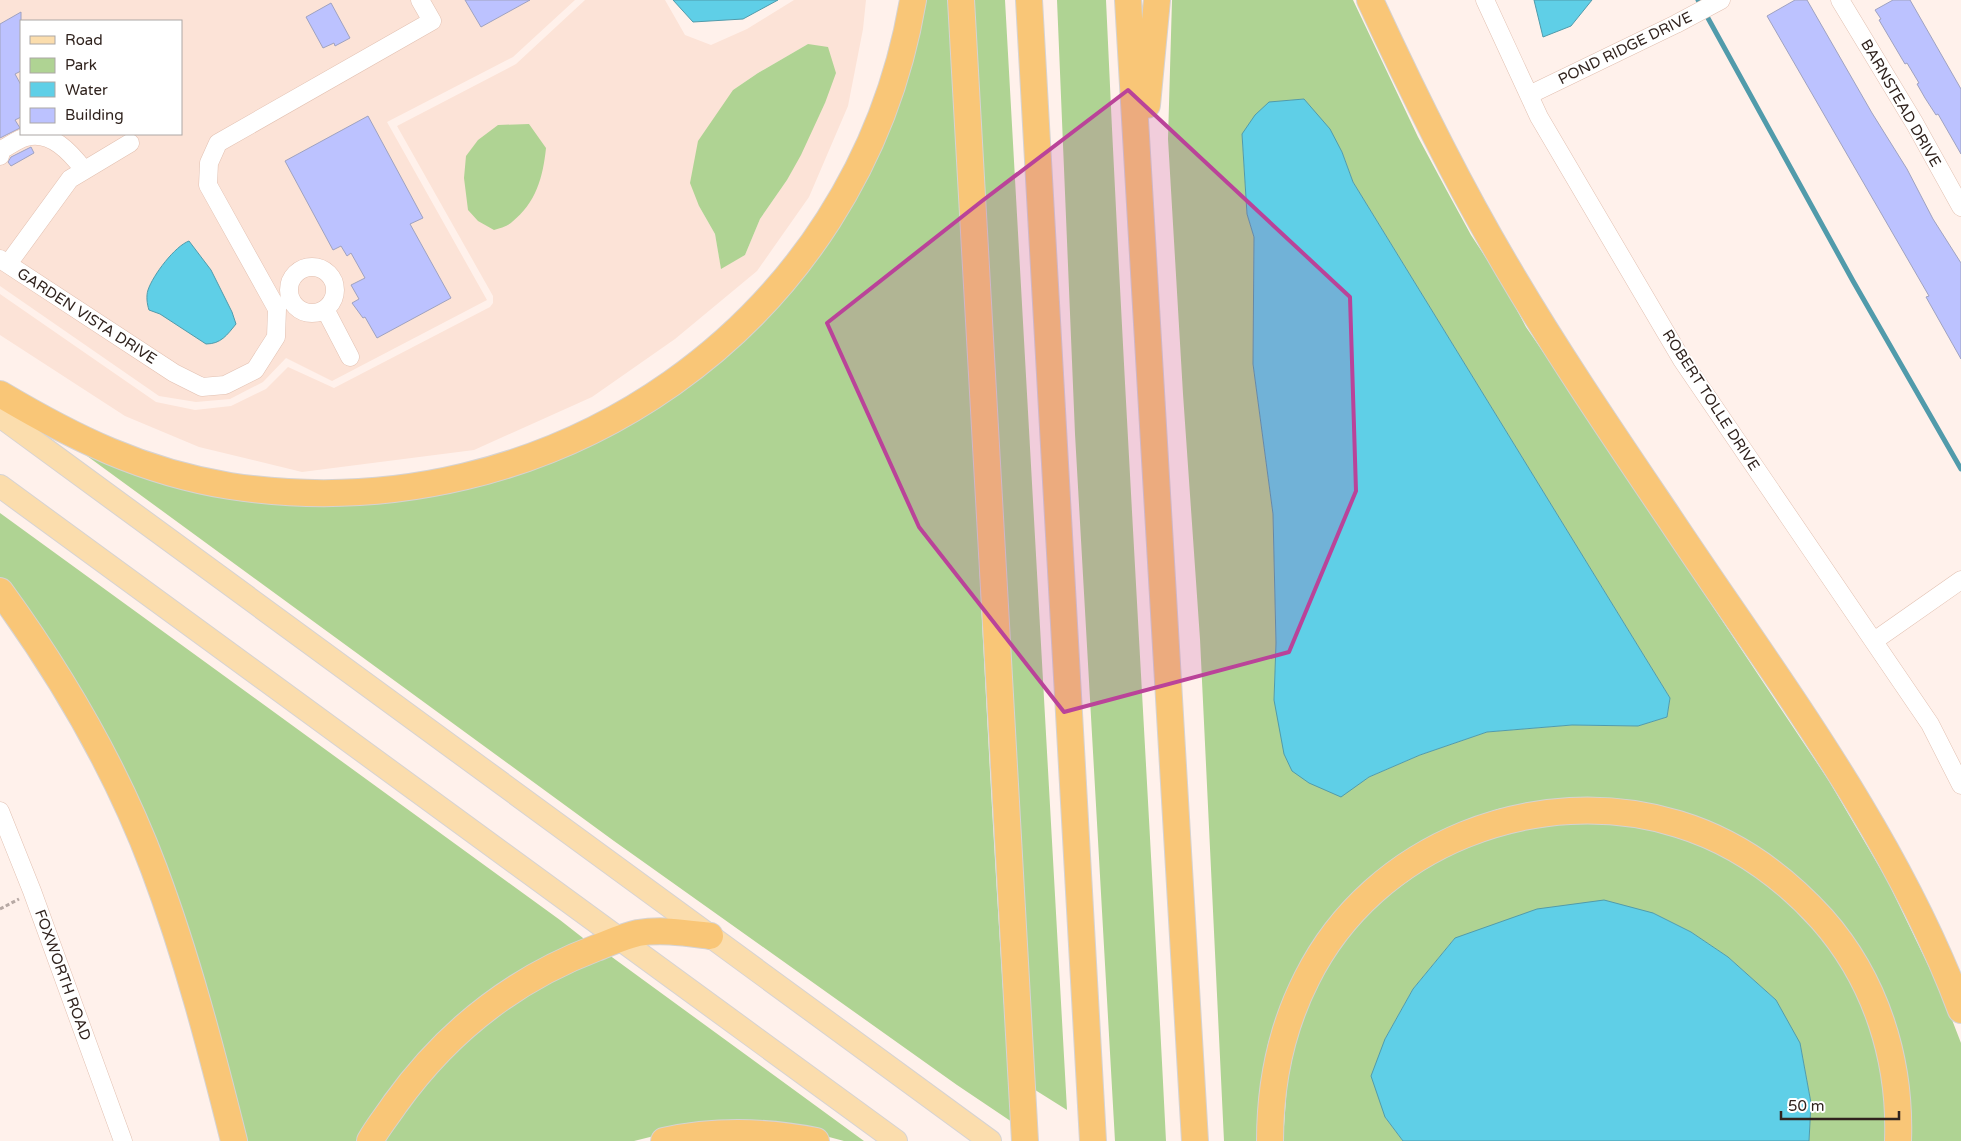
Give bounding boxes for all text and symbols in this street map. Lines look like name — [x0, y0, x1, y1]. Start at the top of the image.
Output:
street label: POND RIDGE DRIVE — [1555, 8, 1695, 88]
legend — [20, 20, 182, 135]
text: Road — [65, 31, 103, 49]
street label: BARNSTEAD DRIVE — [1857, 36, 1945, 170]
text: Park — [65, 56, 97, 74]
text: Water — [65, 81, 108, 99]
text: Building — [65, 106, 124, 124]
street label: GARDEN VISTA DRIVE — [14, 264, 160, 368]
street label: ROBERT TOLLE DRIVE — [1659, 326, 1763, 474]
street label: FOXWORTH ROAD — [31, 907, 95, 1043]
scale bar — [1781, 1088, 1898, 1120]
text: 50 m — [1788, 1097, 1825, 1115]

